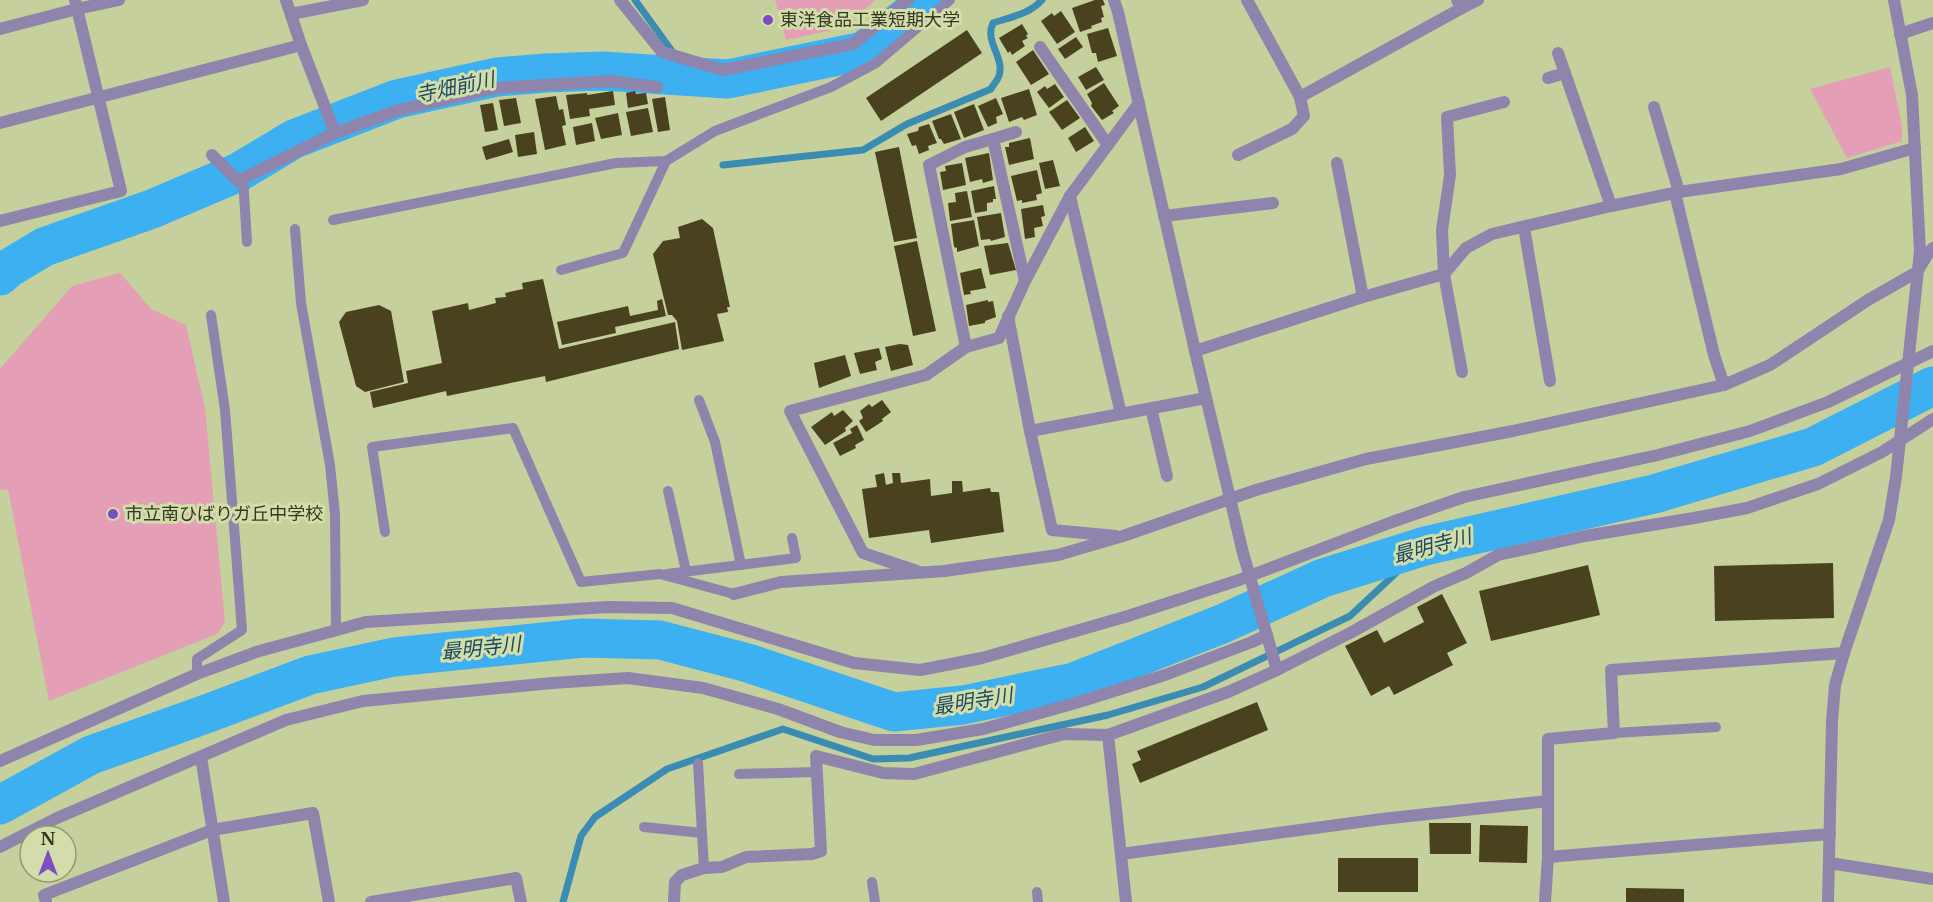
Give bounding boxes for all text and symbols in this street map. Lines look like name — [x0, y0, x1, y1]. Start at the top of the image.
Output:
place label: 東洋食品工業短期大学 — [780, 9, 960, 31]
marker: 東洋食品工業短期大学 — [761, 13, 775, 27]
water label: 寺畑前川 — [413, 67, 499, 107]
place label: 市立南ひばりガ丘中学校 — [125, 503, 323, 525]
marker: 市立南ひばりガ丘中学校 — [106, 507, 120, 521]
water label: 最明寺川 — [1390, 524, 1476, 568]
water label: 最明寺川 — [440, 632, 524, 664]
water label: 最明寺川 — [932, 683, 1016, 719]
north arrow — [18, 824, 78, 884]
text: N — [40, 829, 56, 849]

